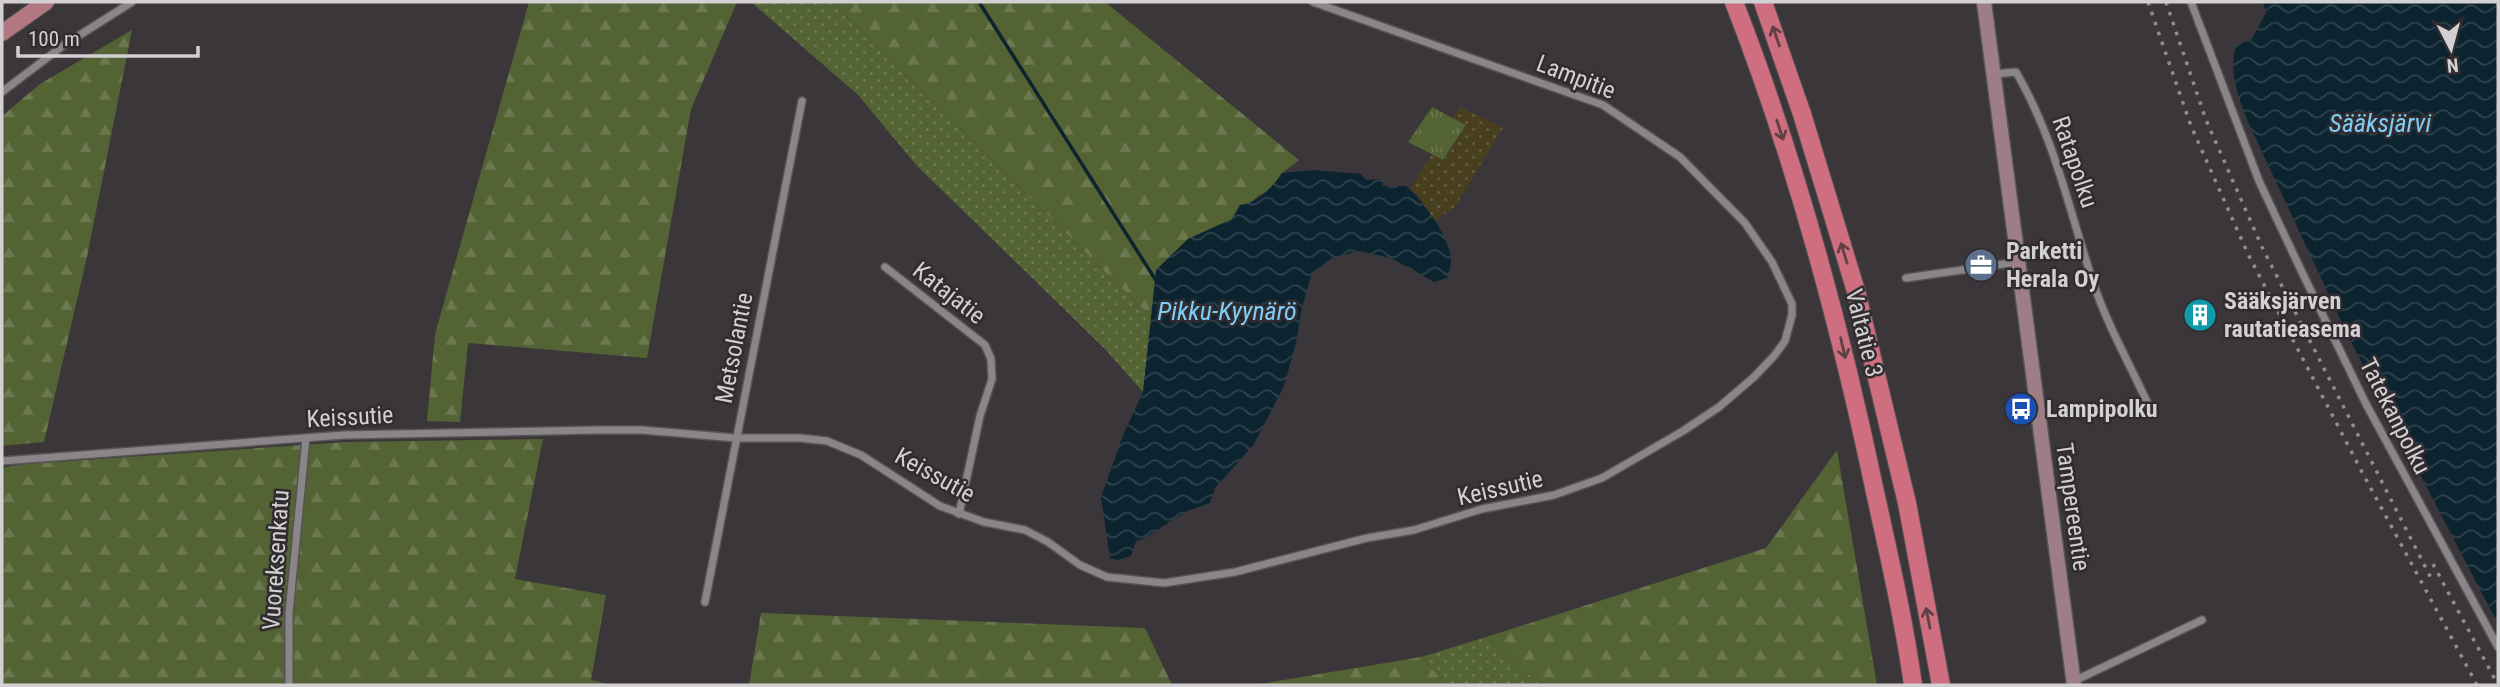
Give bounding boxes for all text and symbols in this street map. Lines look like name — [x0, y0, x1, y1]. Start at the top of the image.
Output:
scale bar — [18, 14, 198, 58]
north arrow — [2416, 14, 2486, 84]
one-way arrow — [1769, 26, 1781, 48]
text: 100 m — [28, 27, 80, 51]
street label: Lampitie — [1533, 49, 1619, 105]
text: N — [2446, 53, 2460, 77]
water label: Sääksjärvi — [2329, 108, 2431, 138]
street label: Ratapolku — [2046, 113, 2104, 211]
one-way arrow — [1775, 118, 1787, 140]
place label: Parketti Herala Oy — [2006, 237, 2099, 293]
one-way arrow — [1837, 243, 1850, 265]
office icon: Parketti Herala Oy — [1962, 246, 2000, 284]
street label: Katajatie — [907, 256, 991, 330]
street label: Valtatie 3 — [1840, 286, 1888, 380]
place label: Sääksjärven rautatieasema — [2224, 287, 2361, 343]
street label: Metsolantie — [710, 290, 758, 406]
water label: Pikku-Kyynärö — [1157, 296, 1297, 326]
building icon: Sääksjärven rautatieasema — [2181, 296, 2219, 334]
one-way arrow — [1837, 336, 1850, 359]
street label: Tatekanpolku — [2354, 353, 2436, 479]
bus stop icon: Lampipolku — [2002, 390, 2040, 428]
place label: Lampipolku — [2046, 395, 2158, 423]
street label: Keissutie — [306, 401, 394, 433]
street label: Tampereentie — [2050, 441, 2096, 573]
street label: Keissutie — [890, 442, 980, 508]
street label: Keissutie — [1455, 465, 1545, 511]
street label: Vuoreksenkatu — [257, 489, 295, 631]
one-way arrow — [1921, 607, 1934, 630]

